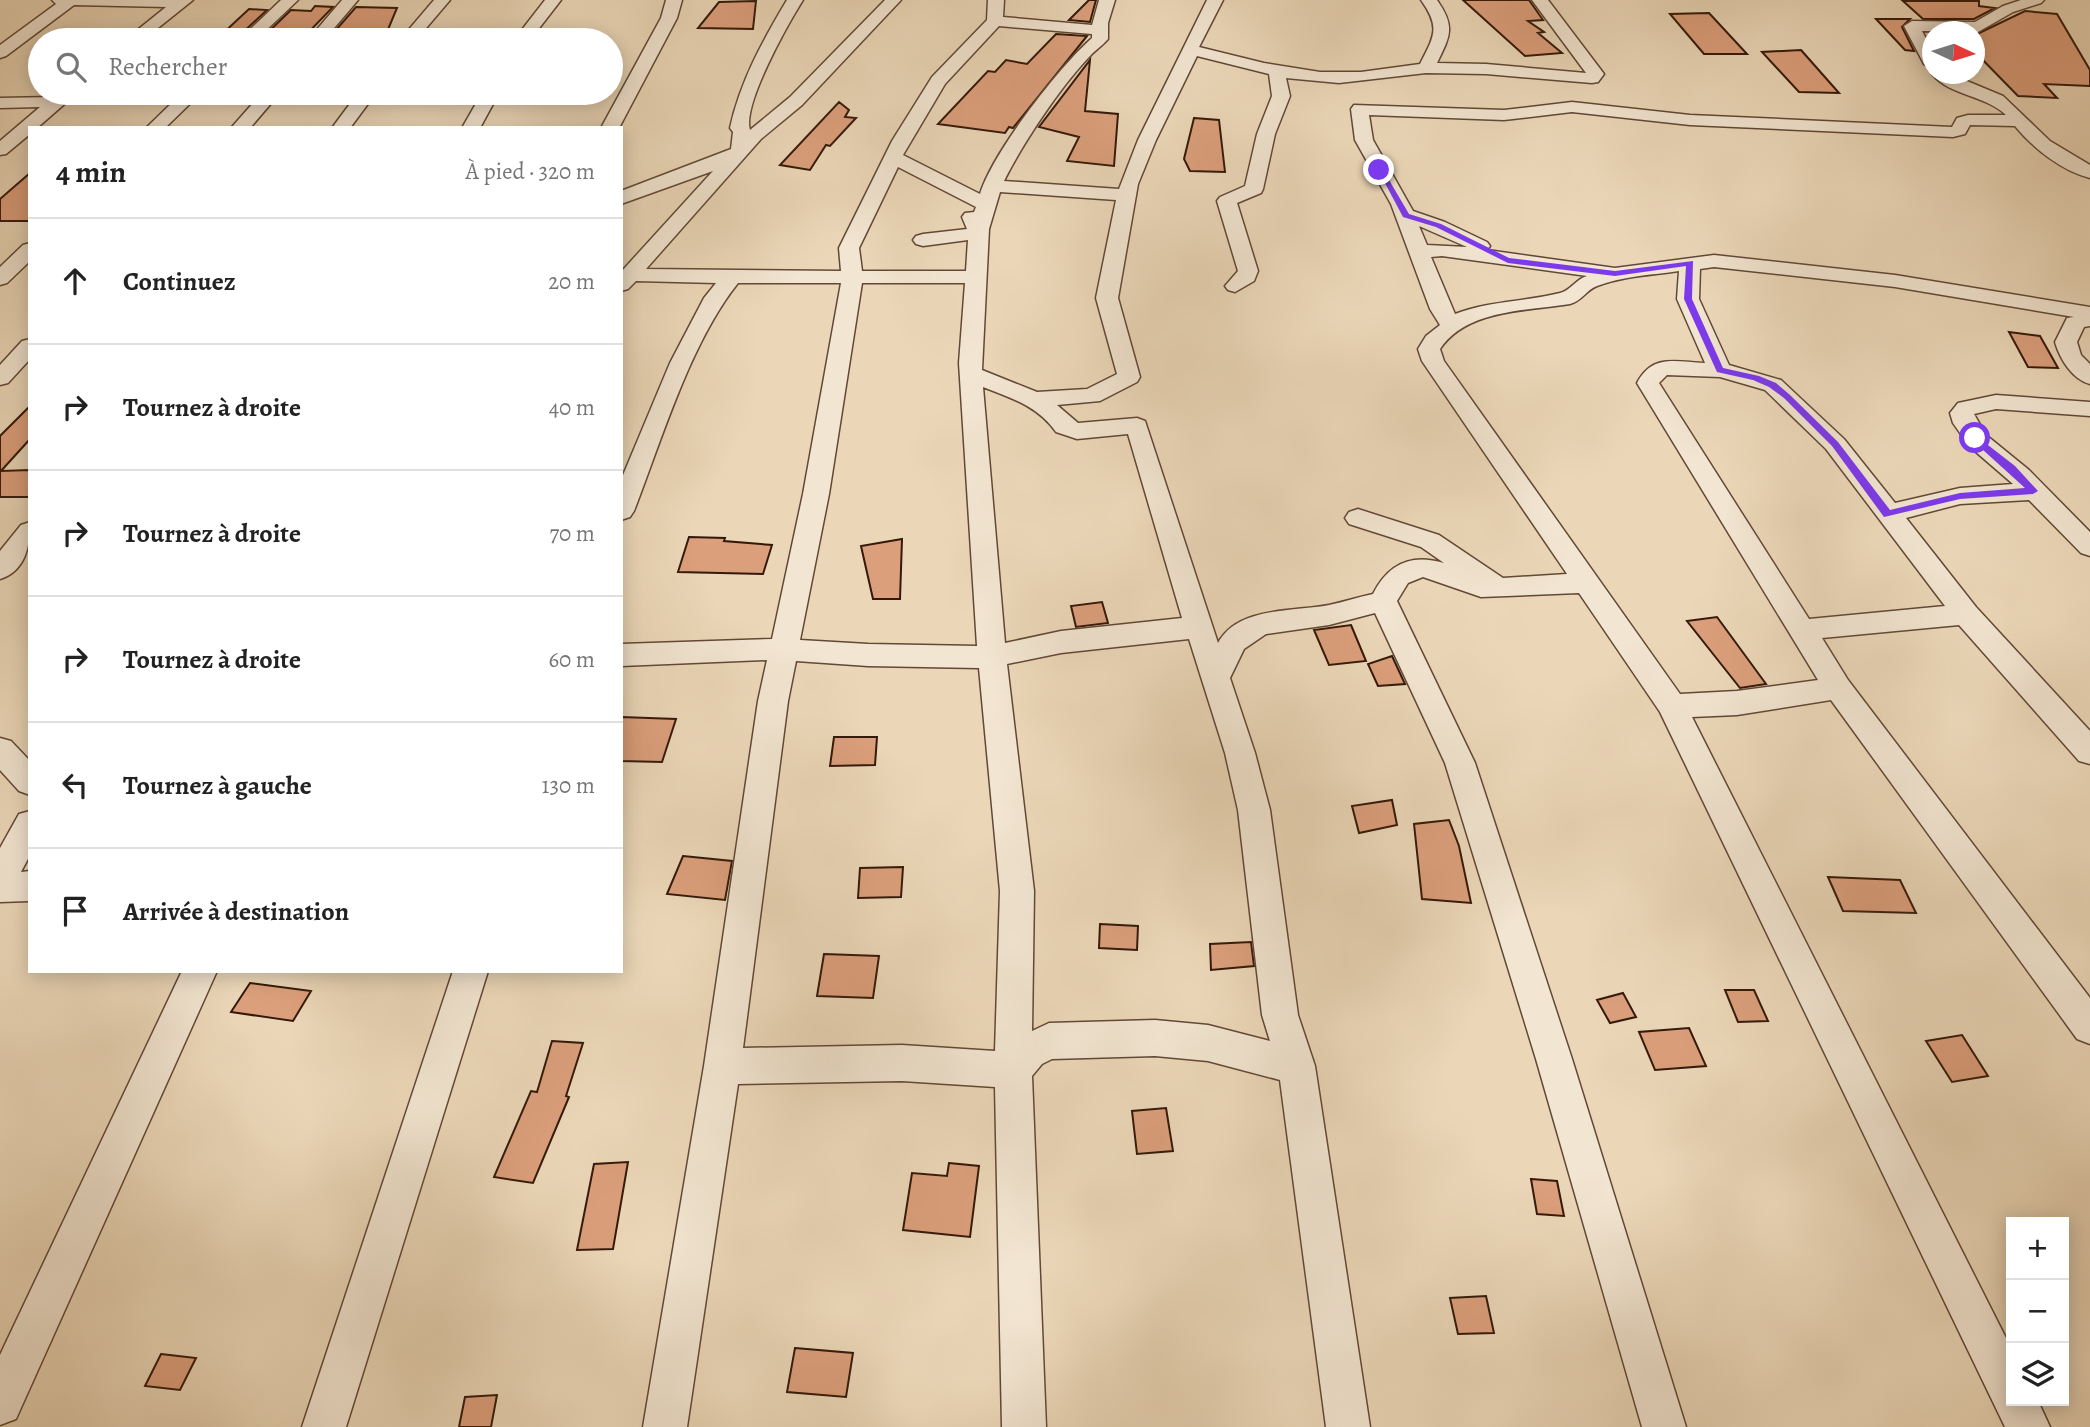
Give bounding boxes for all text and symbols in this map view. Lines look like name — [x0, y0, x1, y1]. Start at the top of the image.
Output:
north arrow — [1922, 21, 1985, 84]
search box — [28, 28, 623, 105]
icon: search — [52, 48, 90, 86]
text: Rechercher — [108, 49, 228, 84]
text: 4 min — [56, 152, 126, 192]
route end — [1363, 154, 1394, 185]
text: À pied · 320 m — [466, 156, 595, 187]
icon: ahead — [56, 262, 94, 300]
text: Continuez — [123, 264, 236, 299]
text: 20 m — [548, 266, 595, 297]
icon: right — [56, 388, 94, 426]
text: Tournez à droite — [123, 390, 301, 425]
text: 40 m — [549, 392, 595, 423]
route start — [1959, 422, 1990, 453]
icon: right — [56, 514, 94, 552]
text: Tournez à droite — [123, 516, 301, 551]
text: 70 m — [549, 518, 595, 549]
icon: right — [56, 640, 94, 678]
text: Tournez à droite — [123, 642, 301, 677]
text: 60 m — [548, 644, 595, 675]
icon: left — [56, 766, 94, 804]
text: Tournez à gauche — [123, 768, 312, 803]
text: 130 m — [542, 770, 595, 801]
icon: arrive — [56, 892, 94, 930]
text: Arrivée à destination — [123, 894, 349, 929]
map controls — [2006, 1217, 2069, 1406]
button: + — [2006, 1217, 2069, 1280]
button: − — [2006, 1280, 2069, 1343]
button: layers — [2006, 1343, 2069, 1406]

